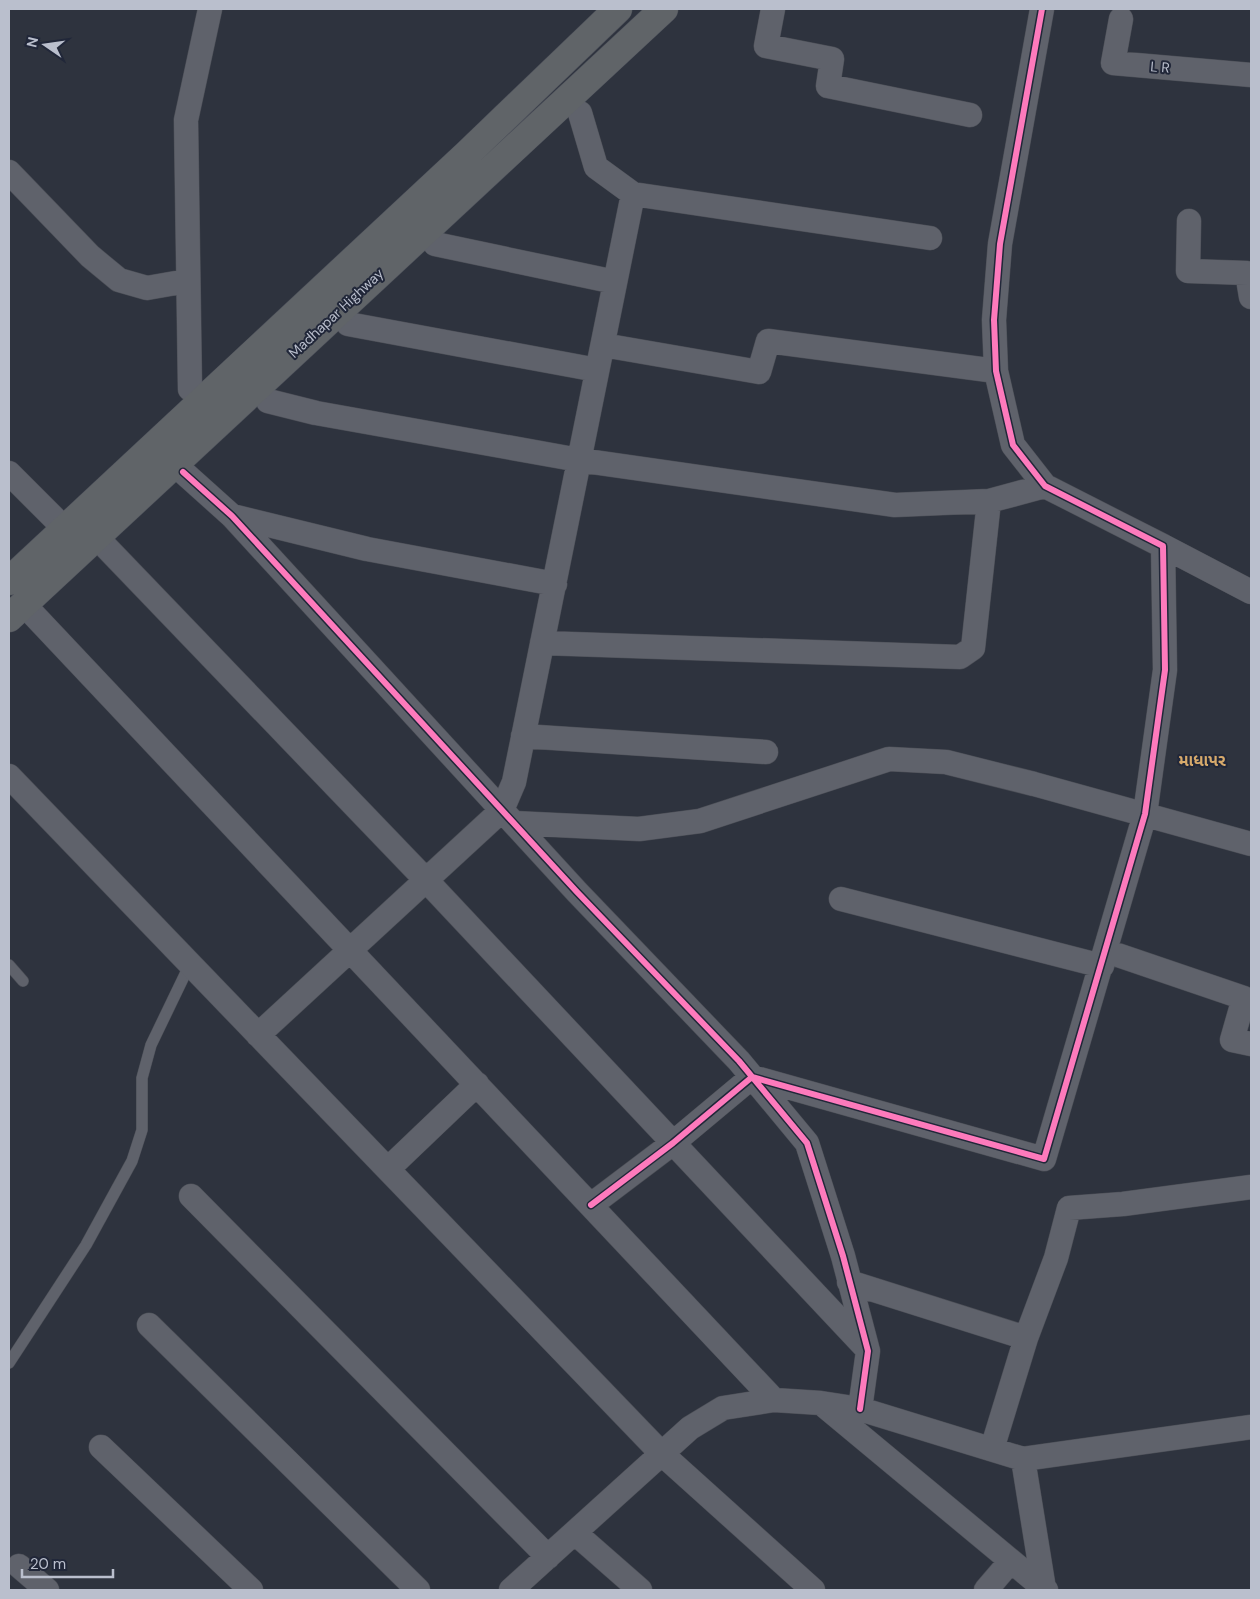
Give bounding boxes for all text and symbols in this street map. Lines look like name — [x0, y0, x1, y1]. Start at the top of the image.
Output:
north arrow — [20, 20, 70, 70]
text: N — [22, 35, 42, 49]
street label: L R — [1150, 57, 1170, 77]
street label: Madhapar Highway — [285, 264, 387, 362]
district label: માધાપર — [1178, 750, 1226, 771]
scale bar — [22, 1546, 114, 1578]
text: 20 m — [30, 1554, 66, 1574]

